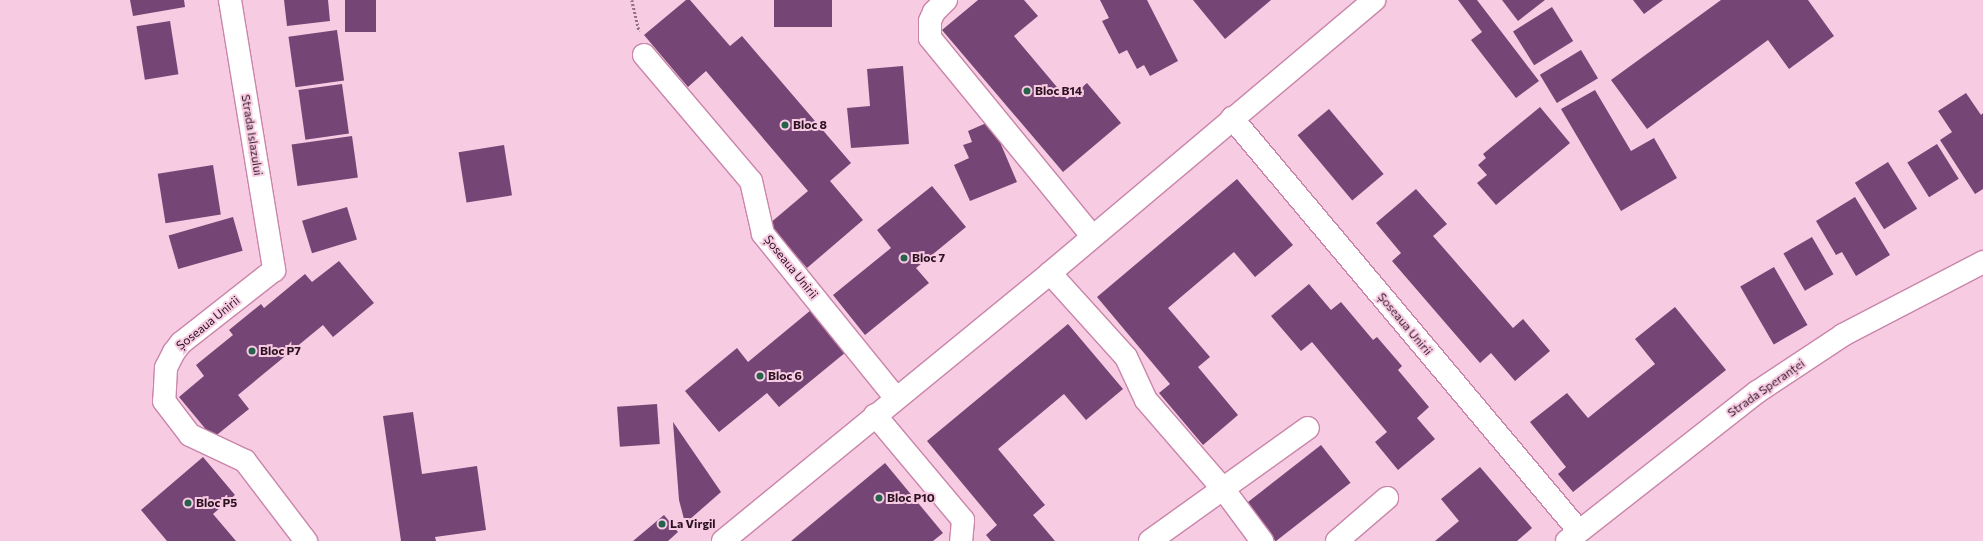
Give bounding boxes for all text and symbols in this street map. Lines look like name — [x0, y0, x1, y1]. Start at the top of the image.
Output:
place label: Bloc B14 — [1035, 84, 1082, 98]
marker: Bloc B14 — [1022, 86, 1032, 96]
street label: Strada Islazului — [238, 93, 266, 177]
place label: Bloc 8 — [793, 118, 827, 132]
marker: Bloc 8 — [780, 120, 790, 130]
street label: Șoseaua Unirii — [761, 233, 821, 301]
place label: Bloc 7 — [912, 251, 945, 265]
marker: Bloc 7 — [899, 253, 909, 263]
street label: Șoseaua Unirii — [1375, 290, 1435, 358]
street label: Șoseaua Unirii — [174, 293, 242, 353]
place label: Bloc P7 — [260, 344, 301, 358]
marker: Bloc P7 — [247, 346, 257, 356]
street label: Strada Speranței — [1725, 356, 1807, 420]
place label: Bloc 6 — [768, 369, 802, 383]
marker: Bloc 6 — [755, 371, 765, 381]
place label: Bloc P10 — [887, 491, 935, 505]
marker: Bloc P10 — [874, 493, 884, 503]
place label: Bloc P5 — [196, 496, 237, 510]
marker: Bloc P5 — [183, 498, 193, 508]
place label: La Virgil — [670, 517, 716, 531]
marker: La Virgil — [657, 519, 667, 529]

